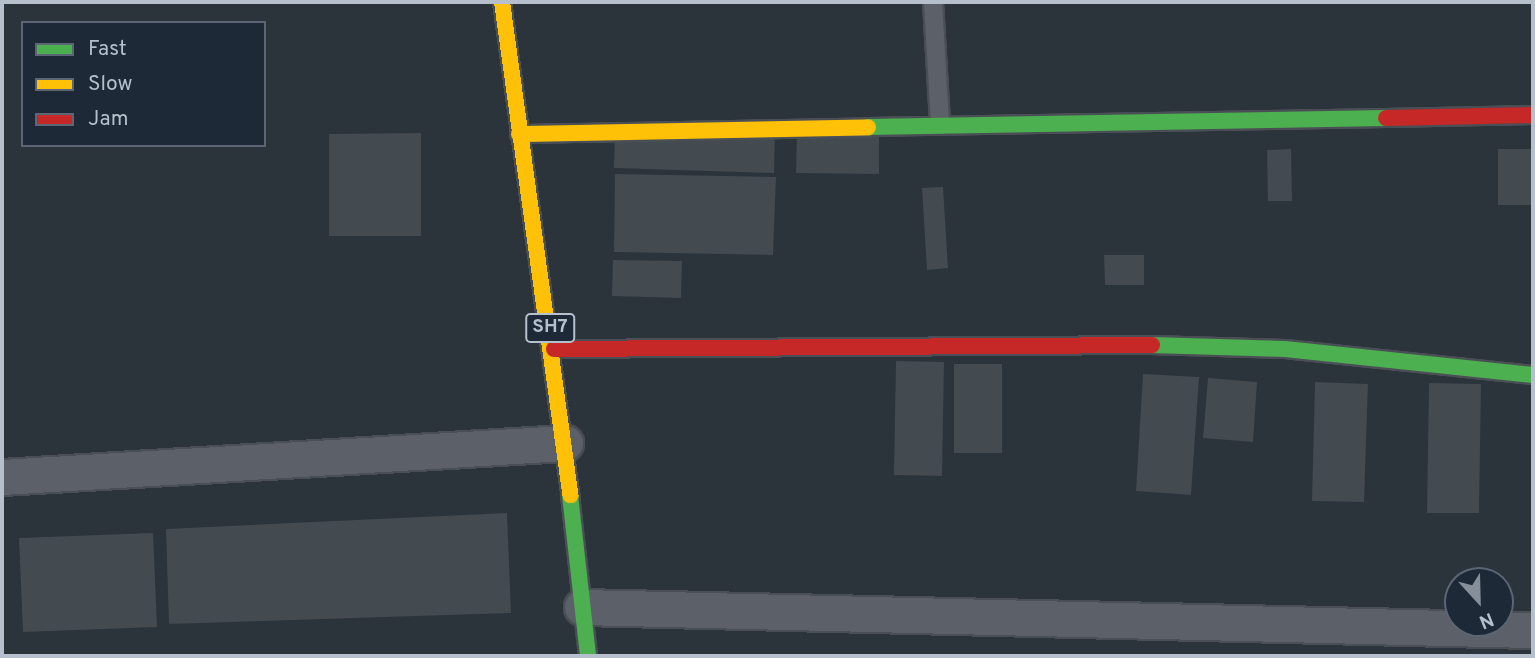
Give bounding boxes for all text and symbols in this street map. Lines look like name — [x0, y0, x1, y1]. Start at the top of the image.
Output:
legend — [21, 21, 266, 147]
text: Fast — [88, 36, 127, 63]
text: Slow — [88, 71, 133, 98]
text: Jam — [88, 106, 129, 133]
road number: SH7 — [524, 312, 576, 344]
north arrow — [1444, 567, 1514, 637]
text: N — [1475, 606, 1497, 633]

